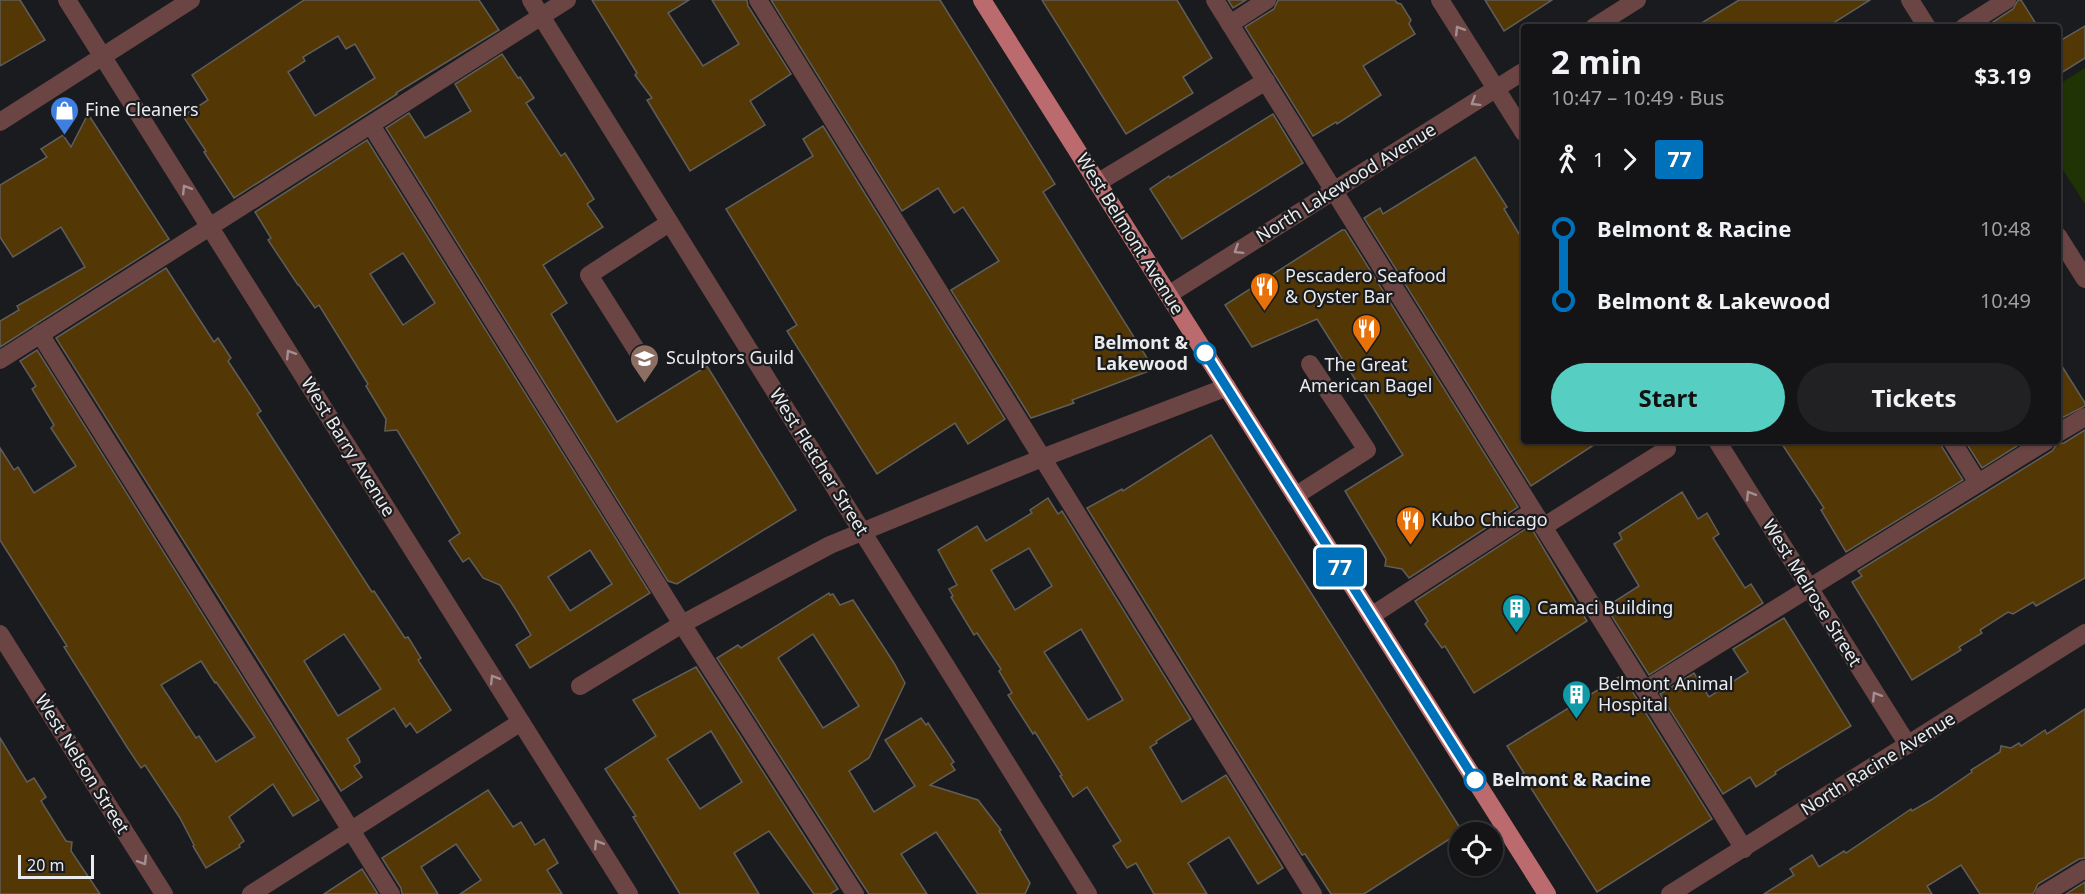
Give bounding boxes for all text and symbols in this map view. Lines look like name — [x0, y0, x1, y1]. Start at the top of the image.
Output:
one-way arrow — [1455, 26, 1467, 36]
text: 2 min — [1551, 39, 1642, 84]
text: $3.19 — [1974, 60, 2031, 90]
text: 10:47 – 10:49 · Bus — [1551, 84, 1724, 111]
shop icon: Fine Cleaners — [48, 94, 80, 136]
one-way arrow — [1470, 95, 1481, 106]
place label: Fine Cleaners — [85, 97, 199, 121]
street label: North Lakewood Avenue — [1251, 117, 1440, 247]
icon: walk — [1551, 143, 1584, 176]
icon: forward — [1613, 143, 1646, 176]
text: 77 — [1667, 145, 1691, 173]
text: 1 — [1593, 146, 1604, 173]
street label: West Belmont Avenue — [1071, 148, 1190, 319]
one-way arrow — [182, 185, 194, 195]
text: Belmont & Racine — [1597, 213, 1791, 243]
text: 10:48 — [1980, 215, 2031, 242]
one-way arrow — [1234, 243, 1244, 255]
place label: Pescadero Seafood & Oyster Bar — [1285, 263, 1446, 308]
restaurant icon: Pescadero Seafood & Oyster Bar — [1248, 270, 1280, 312]
text: Belmont & Lakewood — [1597, 285, 1830, 315]
text: 10:49 — [1980, 287, 2031, 314]
restaurant icon: The Great American Bagel — [1350, 312, 1382, 354]
place label: Belmont & Lakewood — [1093, 330, 1188, 375]
school or university icon: Sculptors Guild — [629, 342, 661, 384]
marker: Belmont & Lakewood — [1194, 342, 1216, 364]
place label: Sculptors Guild — [666, 345, 794, 369]
one-way arrow — [285, 350, 297, 360]
place label: The Great American Bagel — [1300, 352, 1432, 397]
button: Start — [1551, 363, 1785, 432]
button: Tickets — [1797, 363, 2031, 432]
street label: West Barry Avenue — [296, 372, 401, 521]
street label: West Fletcher Street — [765, 383, 875, 540]
one-way arrow — [1746, 491, 1758, 501]
restaurant icon: Kubo Chicago — [1394, 504, 1426, 546]
place label: Kubo Chicago — [1431, 507, 1548, 531]
street label: West Melrose Street — [1758, 514, 1868, 671]
line badge: 77 — [1313, 548, 1367, 586]
text: 77 — [1328, 553, 1352, 581]
building icon: Camaci Building — [1500, 592, 1532, 634]
place label: Camaci Building — [1537, 595, 1673, 619]
place label: Belmont Animal Hospital — [1598, 671, 1733, 716]
one-way arrow — [490, 675, 501, 686]
building icon: Belmont Animal Hospital — [1561, 678, 1593, 720]
street label: West Nelson Street — [30, 689, 136, 838]
one-way arrow — [1873, 691, 1884, 702]
street label: North Racine Avenue — [1796, 706, 1959, 821]
place label: Belmont & Racine — [1492, 767, 1651, 791]
marker: Belmont & Racine — [1464, 769, 1486, 791]
map controls — [1449, 822, 1503, 876]
button: locate — [1449, 822, 1503, 876]
one-way arrow — [594, 840, 605, 851]
scale bar — [18, 852, 94, 880]
text: 20 m — [27, 854, 64, 876]
one-way arrow — [136, 854, 147, 865]

